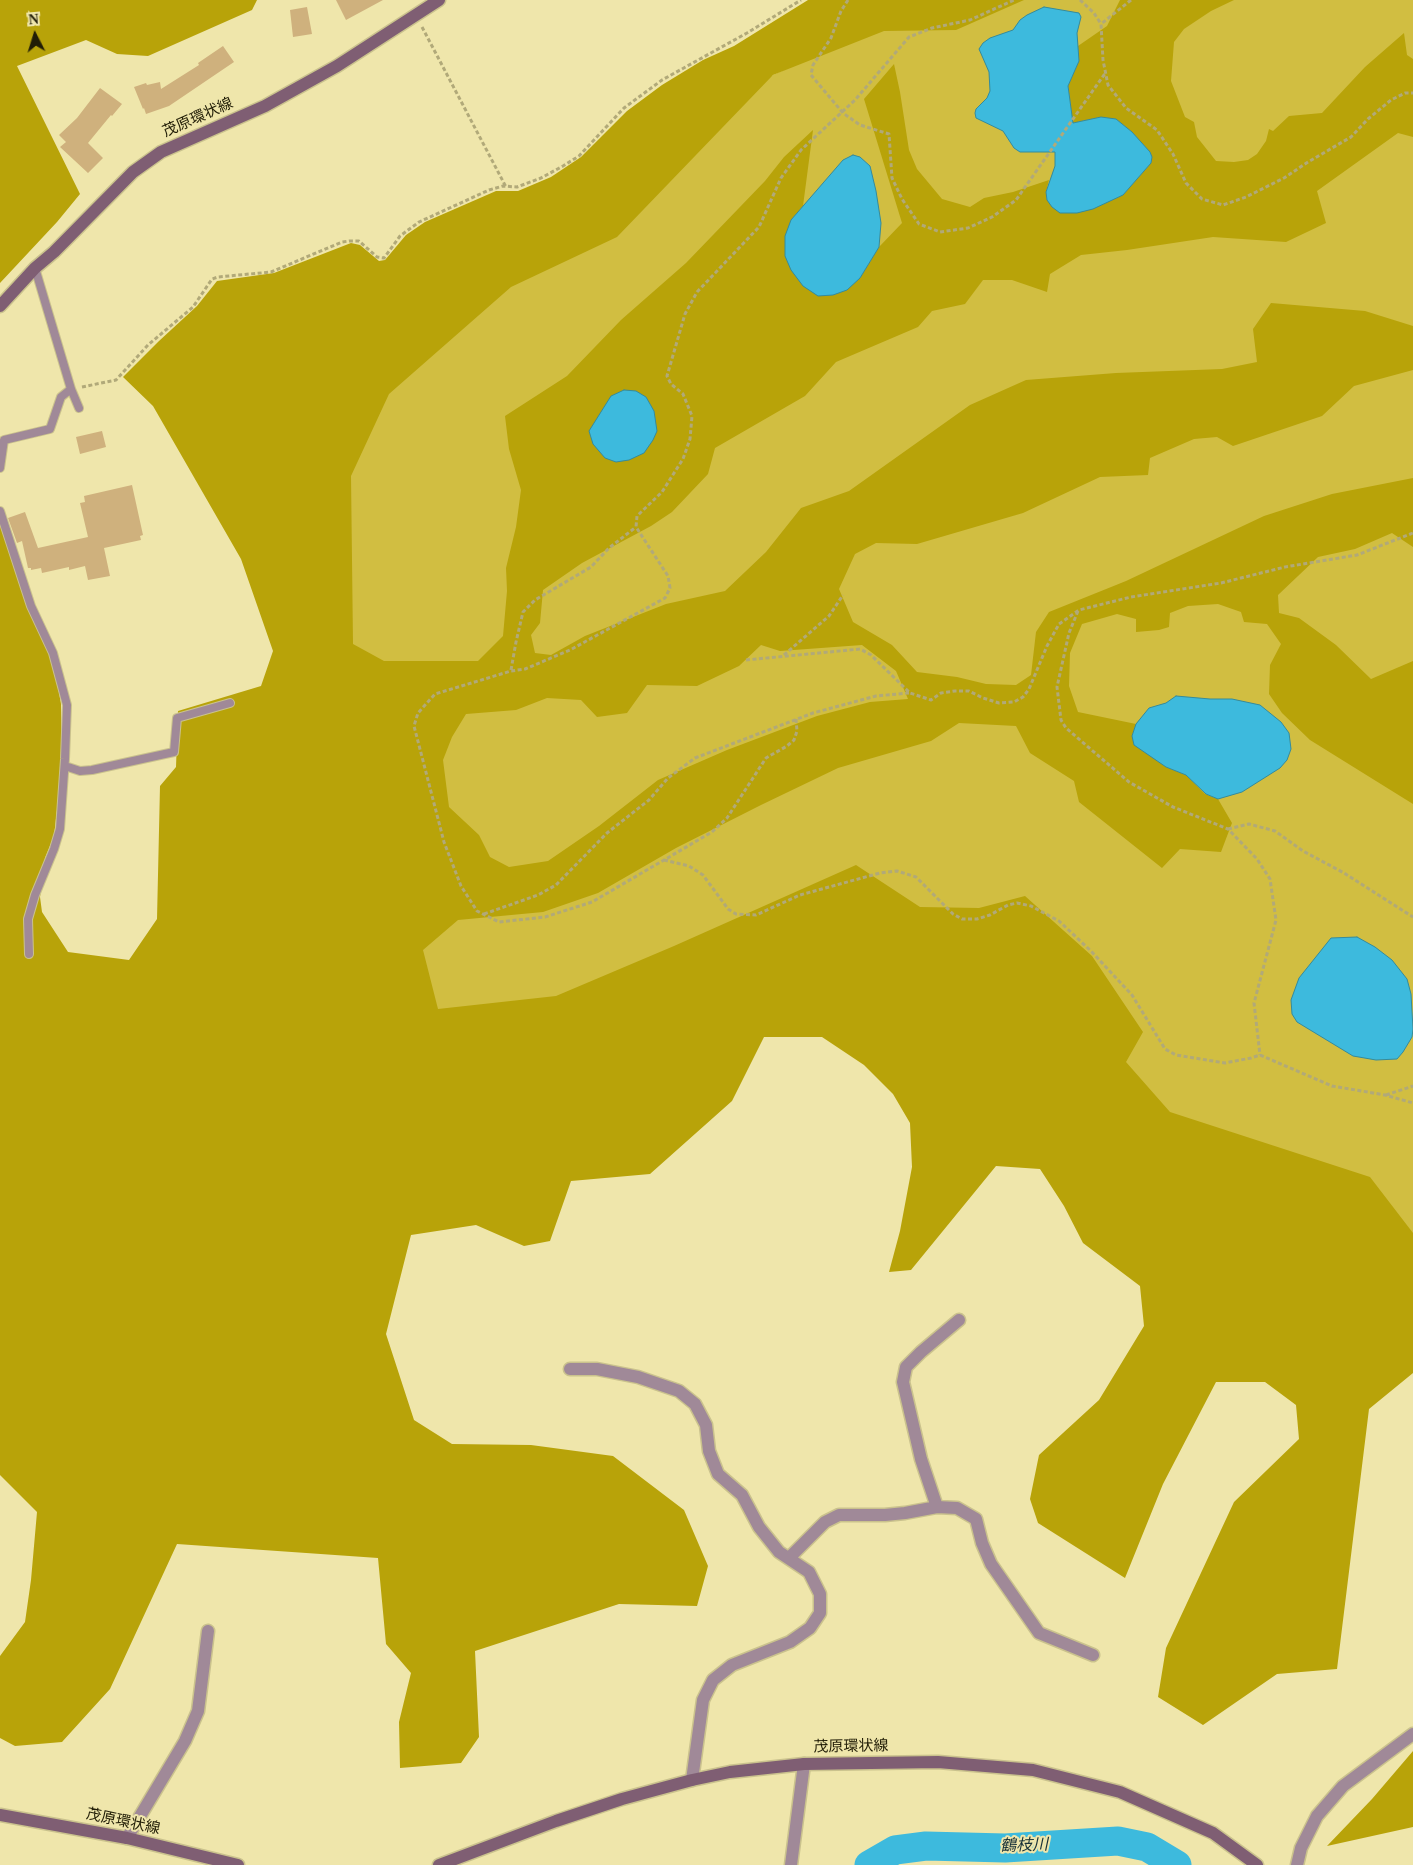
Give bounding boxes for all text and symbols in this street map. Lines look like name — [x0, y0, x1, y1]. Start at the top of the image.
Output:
north arrow — [10, 10, 60, 60]
text: N — [28, 12, 39, 27]
street label: 茂原環状線 — [160, 95, 236, 141]
street label: 茂原環状線 — [813, 1737, 889, 1757]
street label: 茂原環状線 — [84, 1805, 162, 1839]
water label: 鶴枝川 — [1000, 1836, 1048, 1856]

